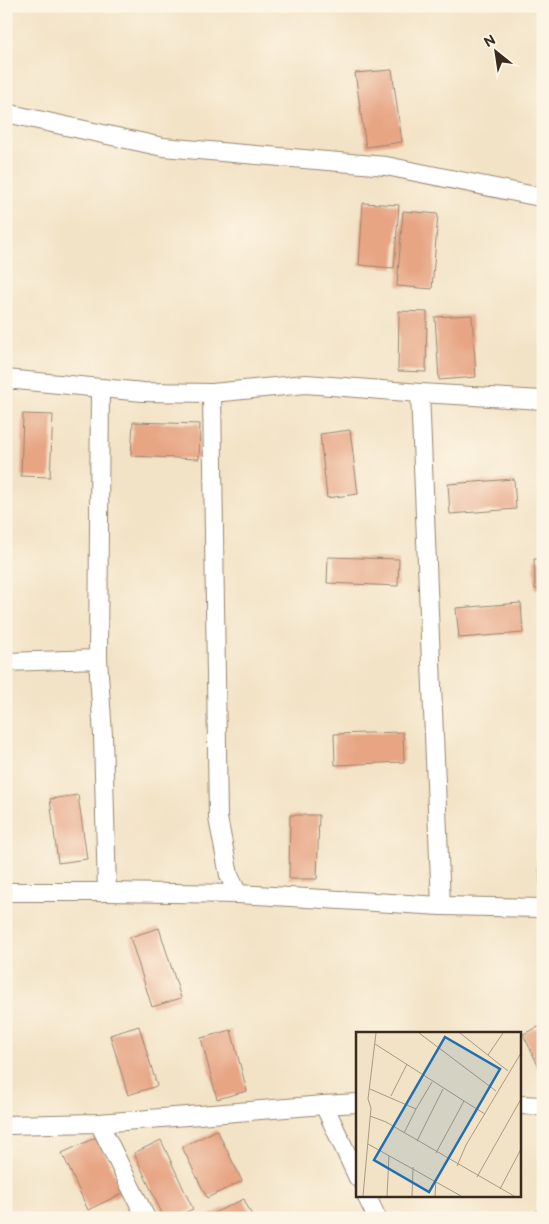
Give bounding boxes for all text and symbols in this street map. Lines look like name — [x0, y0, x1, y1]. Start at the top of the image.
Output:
north arrow — [472, 28, 522, 78]
text: N — [481, 31, 499, 51]
inset map — [356, 1032, 522, 1196]

